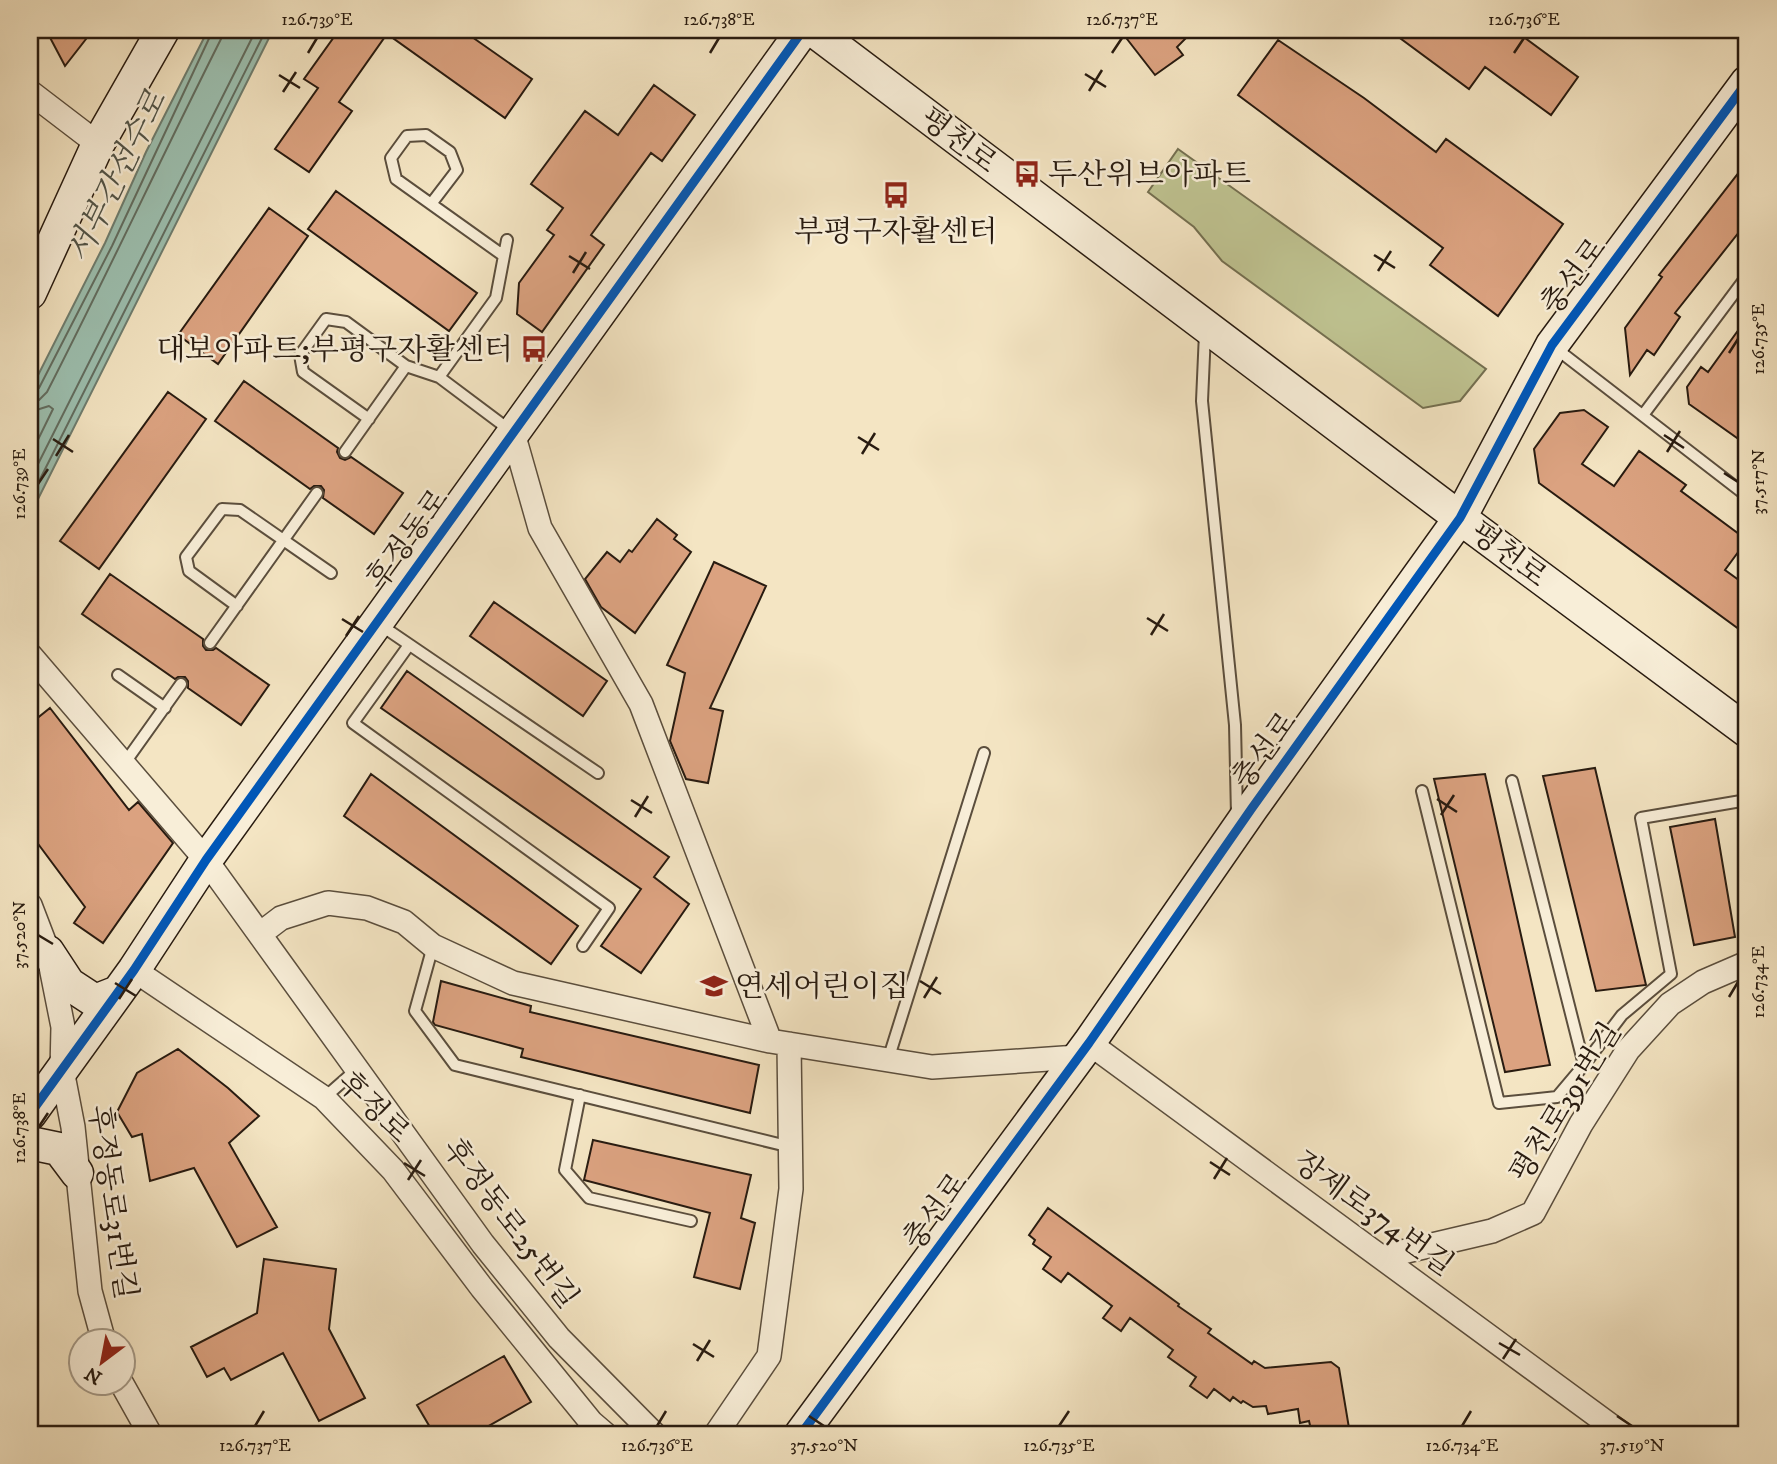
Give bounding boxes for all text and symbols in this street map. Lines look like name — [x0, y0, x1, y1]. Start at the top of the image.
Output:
text: 126.739°E — [281, 9, 353, 31]
text: 126.738°E — [683, 9, 755, 31]
text: 126.737°E — [1086, 9, 1158, 31]
text: 126.736°E — [1488, 9, 1560, 31]
water label: 서부간선수로 — [59, 84, 177, 269]
street label: 평천로 — [912, 100, 1004, 182]
place label: 두산위브아파트 — [1048, 157, 1251, 194]
bus stop icon: 두산위브아파트 — [1012, 159, 1042, 189]
bus stop icon: 부평구자활센터 — [881, 180, 911, 210]
place label: 부평구자활센터 — [795, 214, 997, 251]
street label: 충선로 — [1533, 231, 1615, 323]
text: 126.735°E — [1748, 303, 1770, 375]
place label: 대보아파트;부평구자활센터 — [156, 332, 513, 369]
bus stop icon: 대보아파트;부평구자활센터 — [519, 334, 549, 364]
text: 126.739°E — [9, 448, 31, 520]
text: 37.517°N — [1748, 449, 1770, 515]
street label: 후정동로 — [359, 482, 457, 598]
street label: 평천로 — [1462, 514, 1554, 596]
street label: 충선로 — [1225, 705, 1306, 797]
text: 37.520°N — [9, 901, 31, 969]
text: 126.734°E — [1748, 945, 1770, 1019]
place label: 연세어린이집 — [735, 969, 909, 1006]
school or university icon: 연세어린이집 — [699, 971, 729, 1001]
street label: 평천로391번길 — [1502, 1016, 1630, 1190]
street label: 후정로 — [329, 1065, 417, 1152]
text: 126.738°E — [9, 1092, 31, 1164]
street label: 후정동로31번길 — [80, 1103, 143, 1302]
street label: 후정동로25번길 — [434, 1132, 586, 1316]
street label: 장제로374번길 — [1286, 1144, 1460, 1285]
street label: 충선로 — [896, 1166, 977, 1258]
north arrow — [66, 1328, 136, 1398]
text: N — [81, 1361, 106, 1389]
text: 126.737°E — [219, 1435, 291, 1457]
text: 126.736°E — [621, 1435, 693, 1457]
text: 37.520°N — [790, 1435, 858, 1457]
text: 126.735°E — [1023, 1435, 1095, 1457]
text: 126.734°E — [1425, 1435, 1499, 1457]
text: 37.519°N — [1599, 1435, 1665, 1457]

